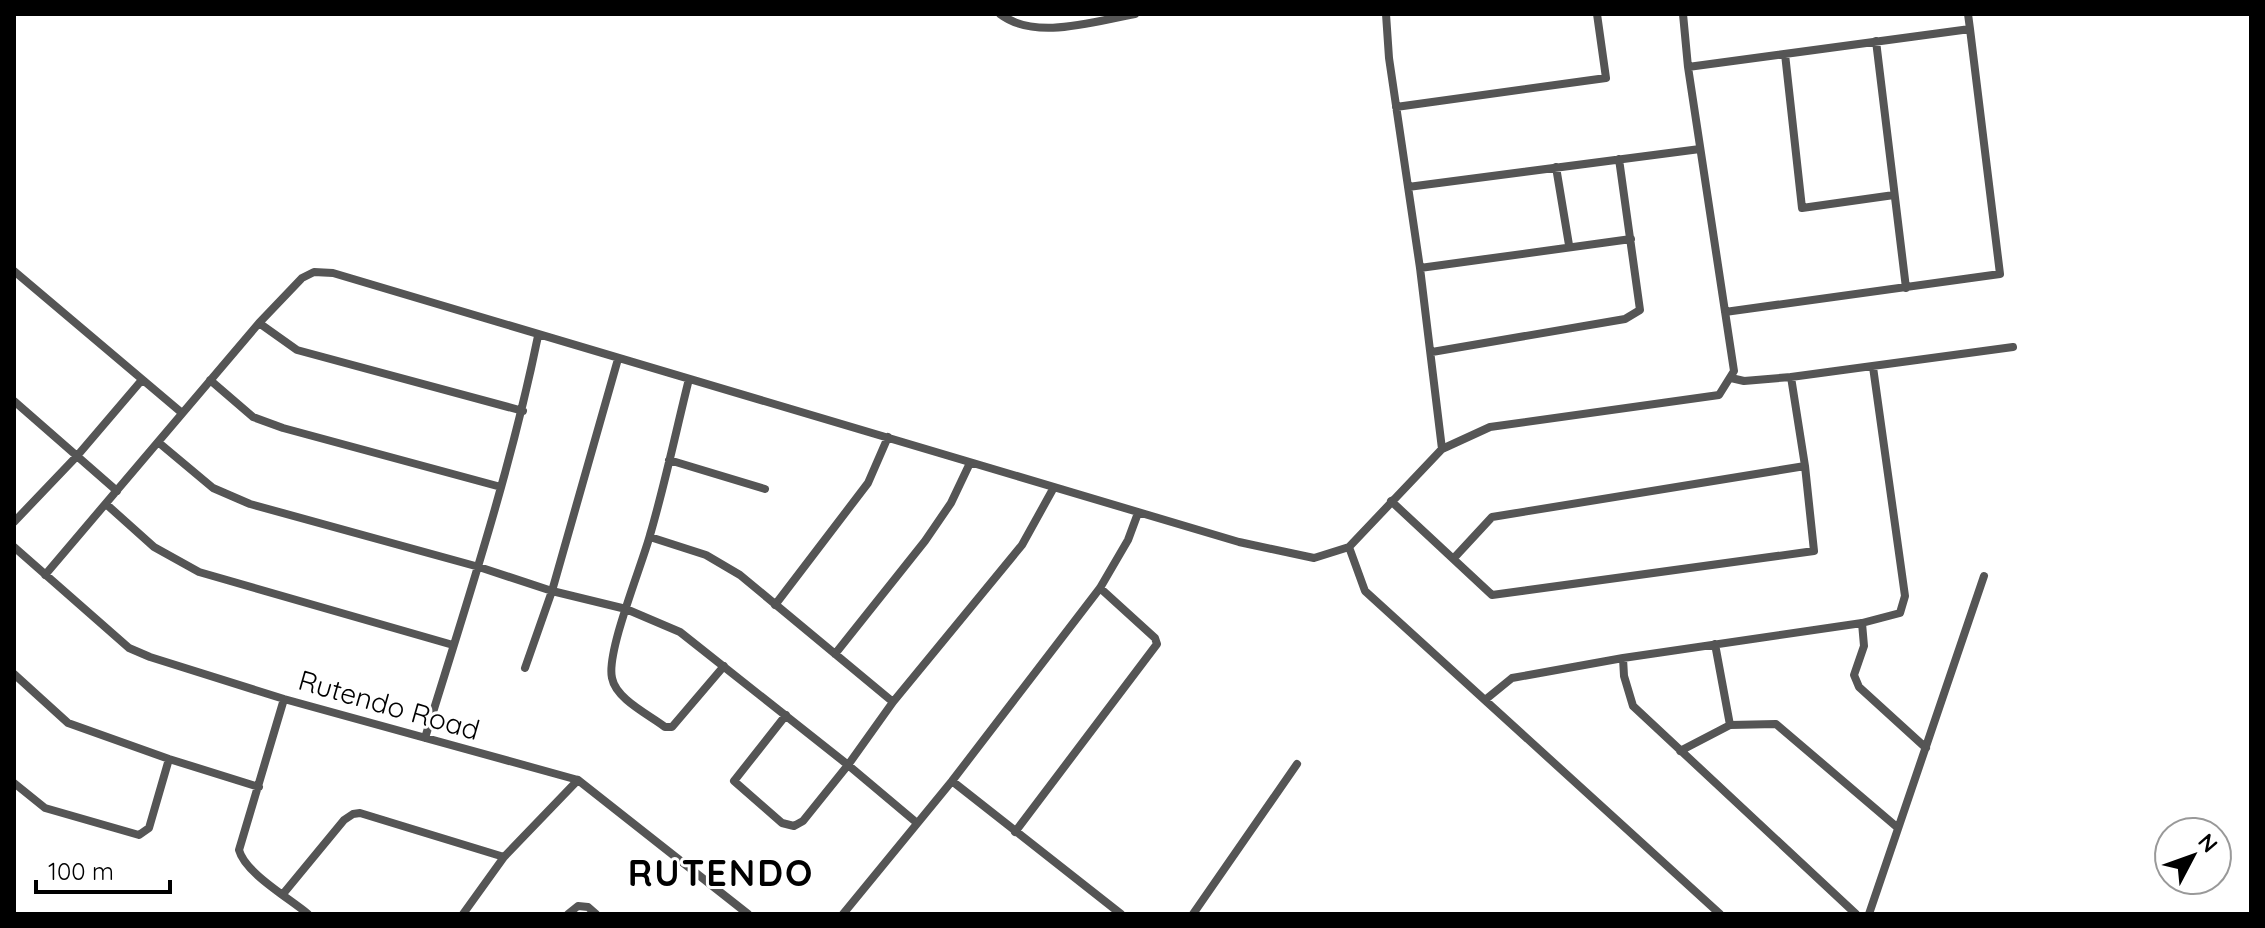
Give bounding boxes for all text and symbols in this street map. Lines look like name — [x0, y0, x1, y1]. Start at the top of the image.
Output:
street label: Rutendo Road — [295, 662, 484, 747]
north arrow — [2153, 816, 2233, 896]
text: N — [2192, 828, 2224, 858]
scale bar — [36, 844, 170, 894]
district label: RUTENDO — [628, 850, 814, 895]
text: 100 m — [48, 856, 114, 886]

